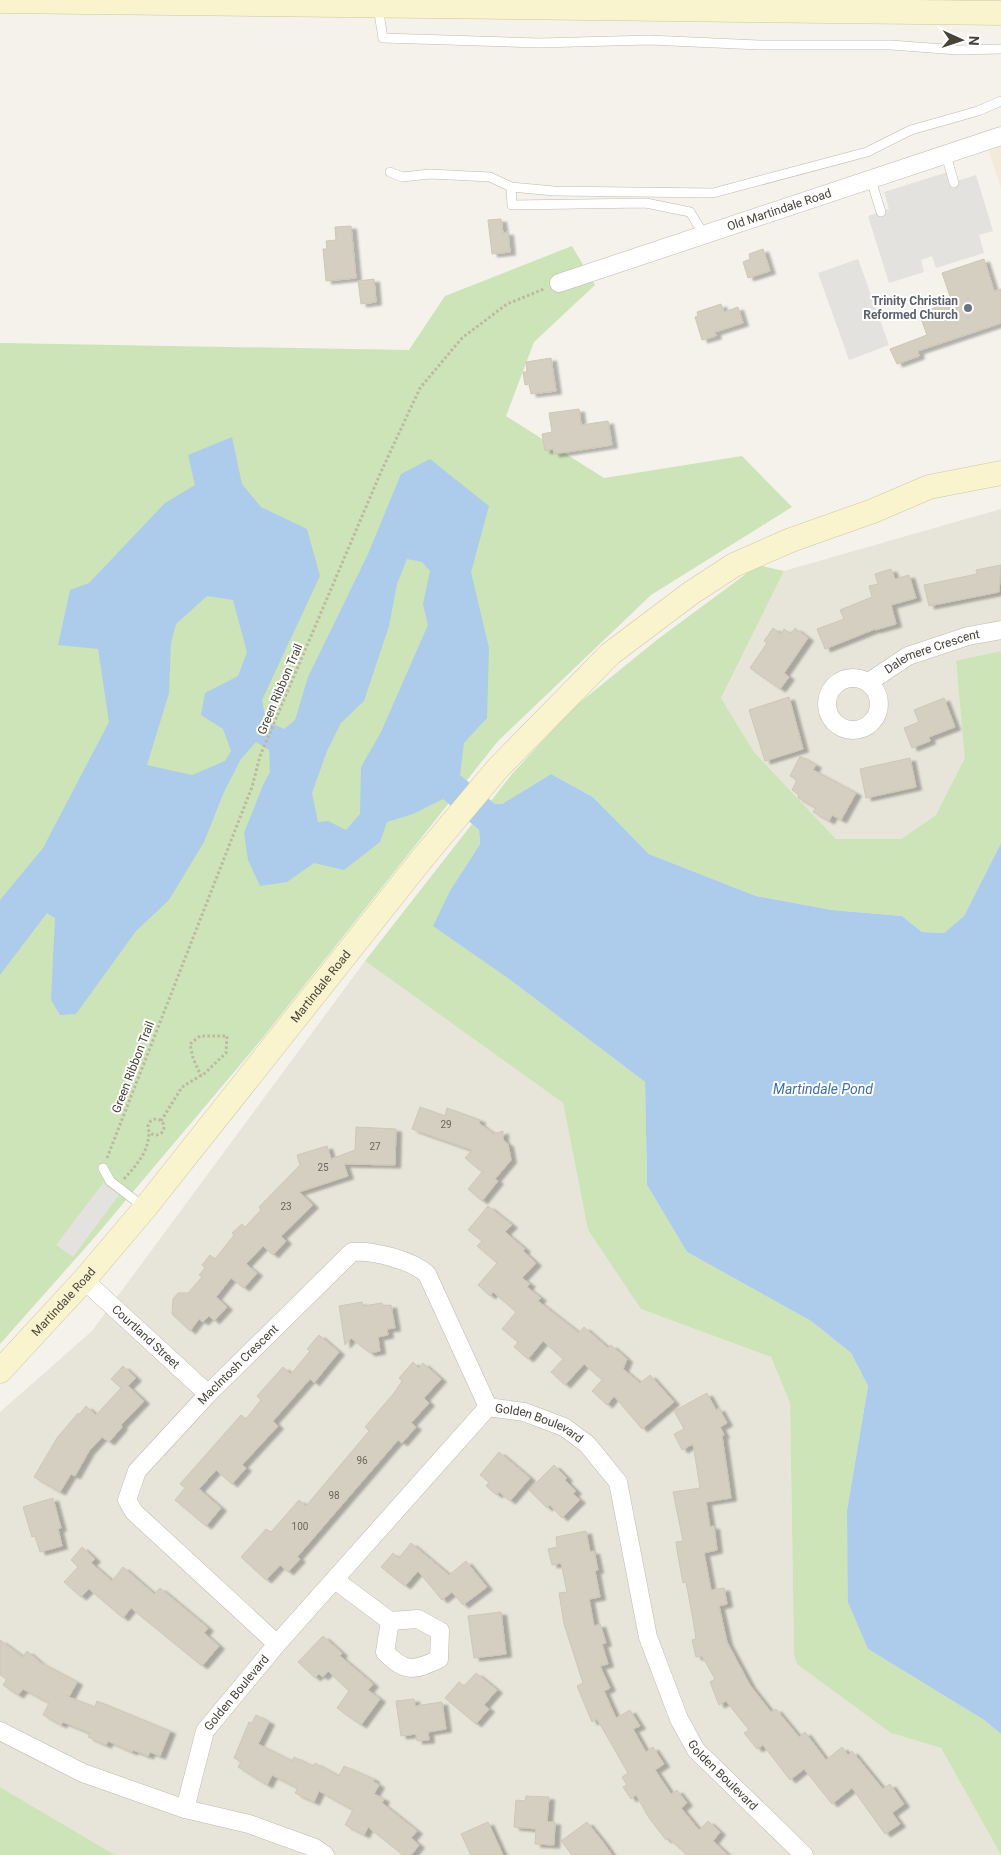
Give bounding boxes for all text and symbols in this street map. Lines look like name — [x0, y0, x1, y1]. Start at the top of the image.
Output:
north arrow — [936, 15, 986, 65]
text: N — [966, 35, 982, 46]
street label: Old Martindale Road — [725, 186, 833, 234]
place label: Trinity Christian Reformed Church — [863, 294, 958, 322]
marker: Trinity Christian Reformed Church — [962, 302, 974, 314]
street label: Dalemere Crescent — [882, 627, 981, 677]
street label: Green Ribbon Trail — [255, 641, 305, 737]
street label: Martindale Road — [288, 948, 354, 1025]
street label: Green Ribbon Trail — [109, 1019, 157, 1115]
water label: Martindale Pond — [773, 1081, 873, 1097]
house number: 29 — [440, 1119, 452, 1130]
house number: 27 — [369, 1141, 381, 1152]
house number: 25 — [317, 1162, 329, 1173]
house number: 23 — [280, 1201, 292, 1212]
street label: Martindale Road — [29, 1265, 99, 1339]
street label: Courtland Street — [109, 1302, 183, 1372]
street label: MacIntosh Crescent — [195, 1322, 281, 1407]
street label: Golden Boulevard — [494, 1401, 586, 1446]
house number: 96 — [356, 1455, 368, 1466]
house number: 98 — [328, 1490, 340, 1501]
house number: 100 — [292, 1521, 309, 1532]
street label: Golden Boulevard — [201, 1652, 272, 1734]
street label: Golden Boulevard — [685, 1737, 761, 1813]

